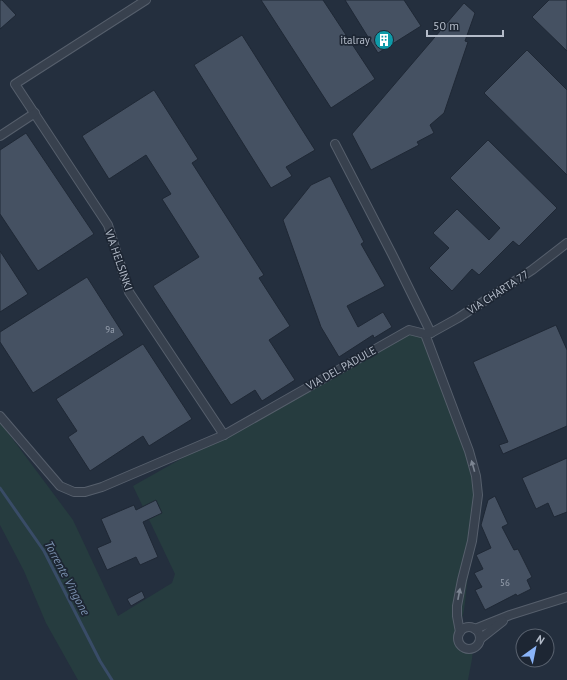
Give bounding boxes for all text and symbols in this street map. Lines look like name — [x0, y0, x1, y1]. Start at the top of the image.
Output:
scale bar — [427, 12, 503, 38]
text: 50 m — [433, 18, 459, 33]
building icon: italray — [373, 29, 395, 51]
place label: italray — [340, 33, 371, 47]
street label: VIA HELSINKI — [102, 227, 136, 292]
street label: VIA CHARTA 77 — [464, 267, 531, 318]
house number: 9a — [105, 324, 115, 335]
street label: VIA DEL PADULE — [303, 343, 378, 393]
one-way arrow — [470, 460, 476, 472]
water label: Torrente Vingone — [41, 538, 94, 618]
house number: 56 — [500, 577, 510, 588]
one-way arrow — [456, 588, 462, 600]
north arrow — [515, 628, 555, 668]
text: N — [534, 632, 547, 647]

